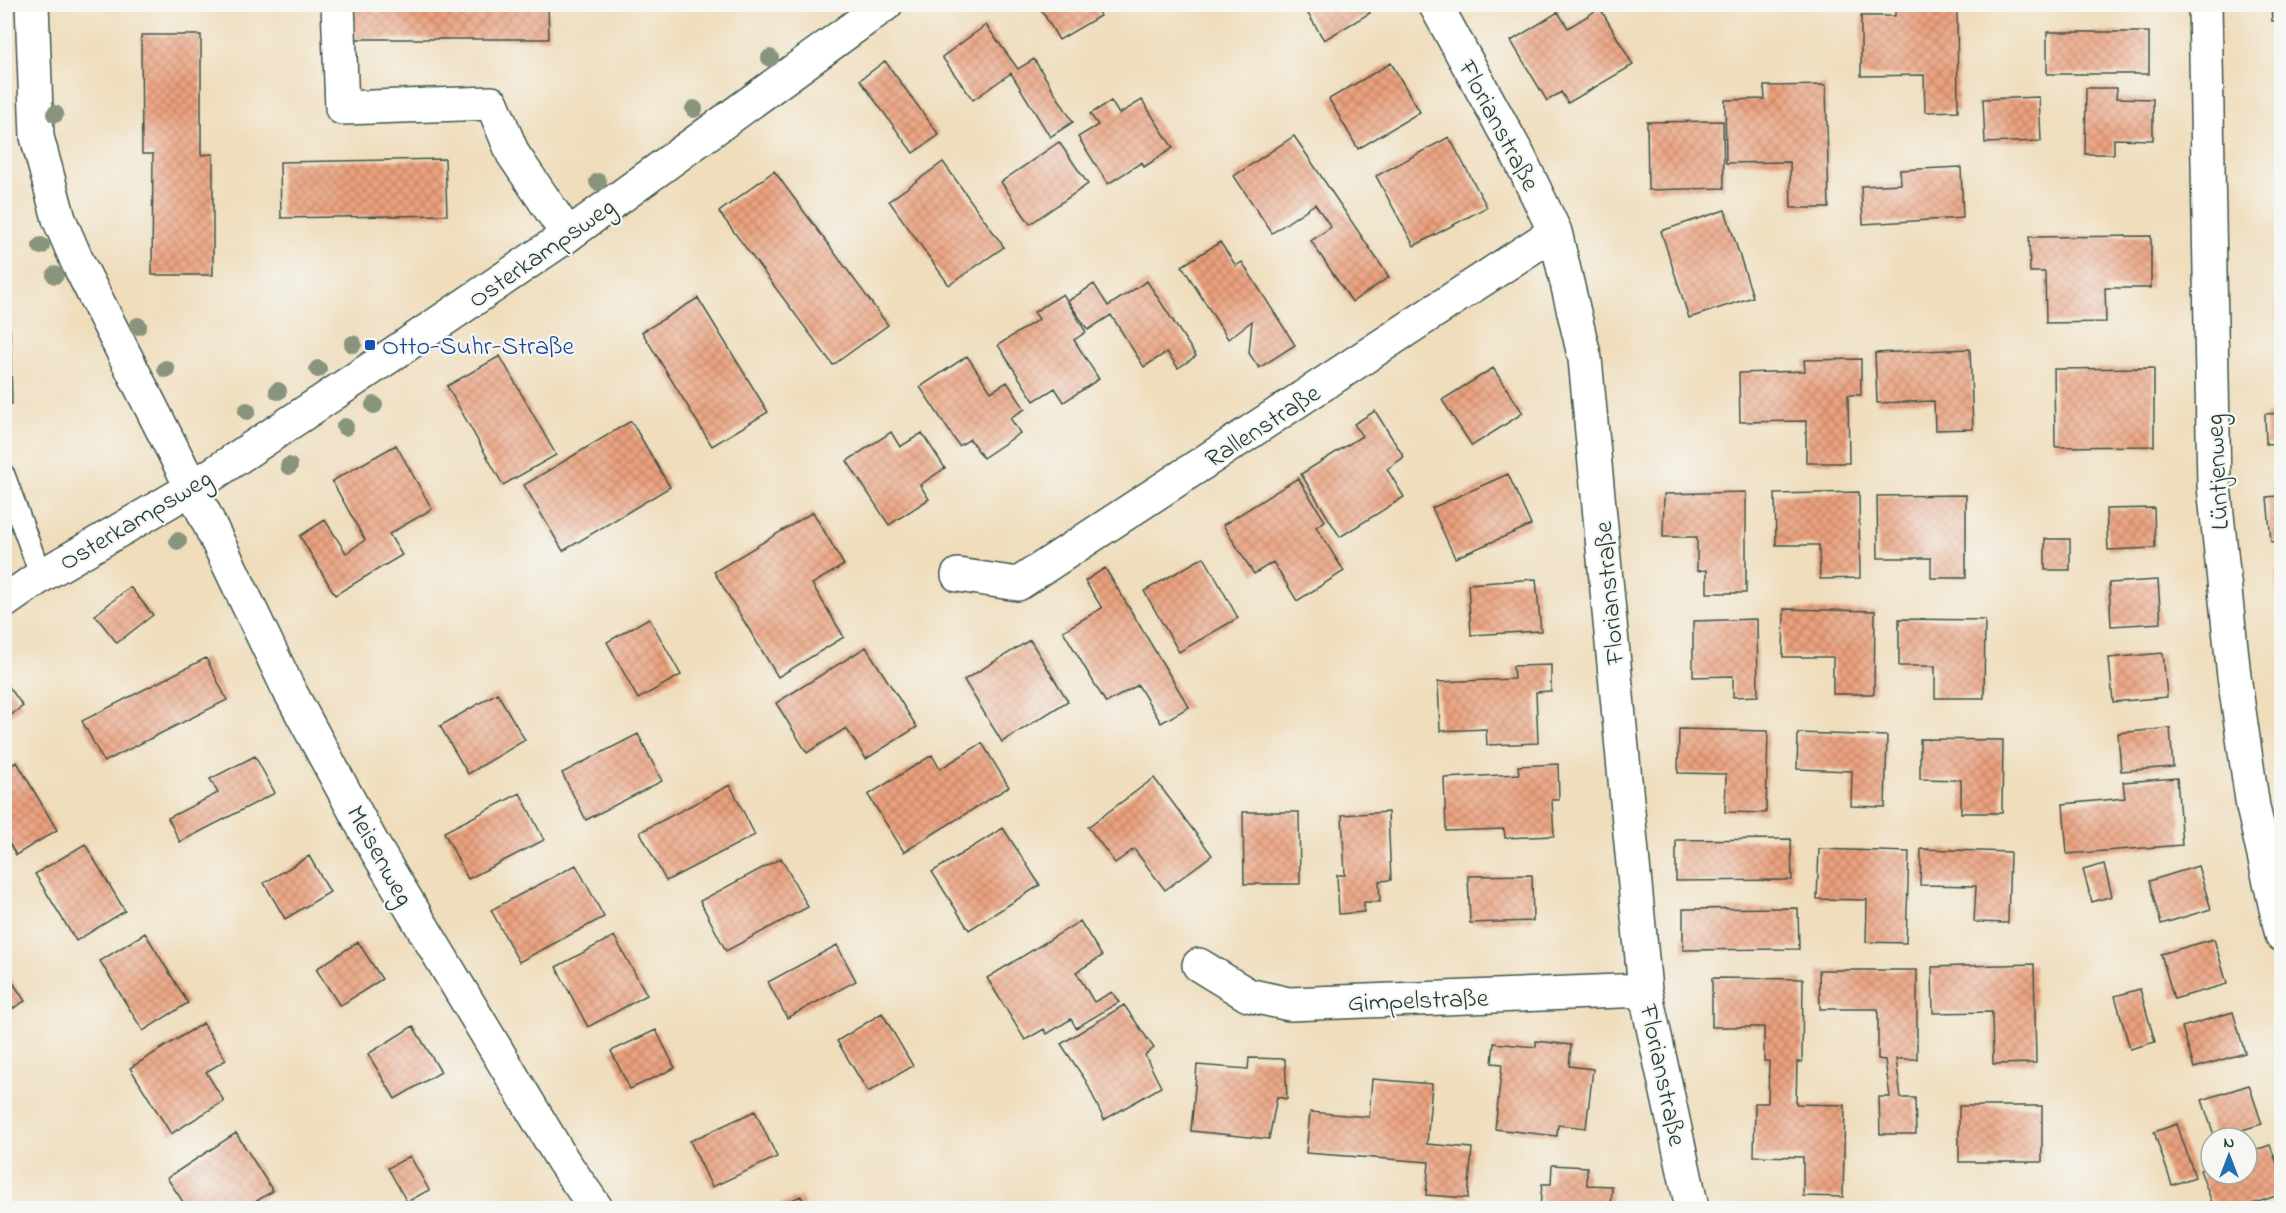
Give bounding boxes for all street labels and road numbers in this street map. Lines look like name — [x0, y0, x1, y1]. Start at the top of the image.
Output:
street label: Florianstraße — [1446, 53, 1548, 199]
street label: Osterkampsweg — [461, 190, 624, 319]
street label: Rallenstraße — [1198, 376, 1329, 479]
street label: Lüntjenweg — [2197, 413, 2241, 531]
street label: Osterkampsweg — [53, 461, 220, 582]
street label: Florianstraße — [1586, 519, 1636, 667]
street label: Meisenweg — [335, 799, 422, 914]
street label: Gimpelstraße — [1347, 981, 1489, 1023]
street label: Florianstraße — [1627, 1000, 1695, 1150]

